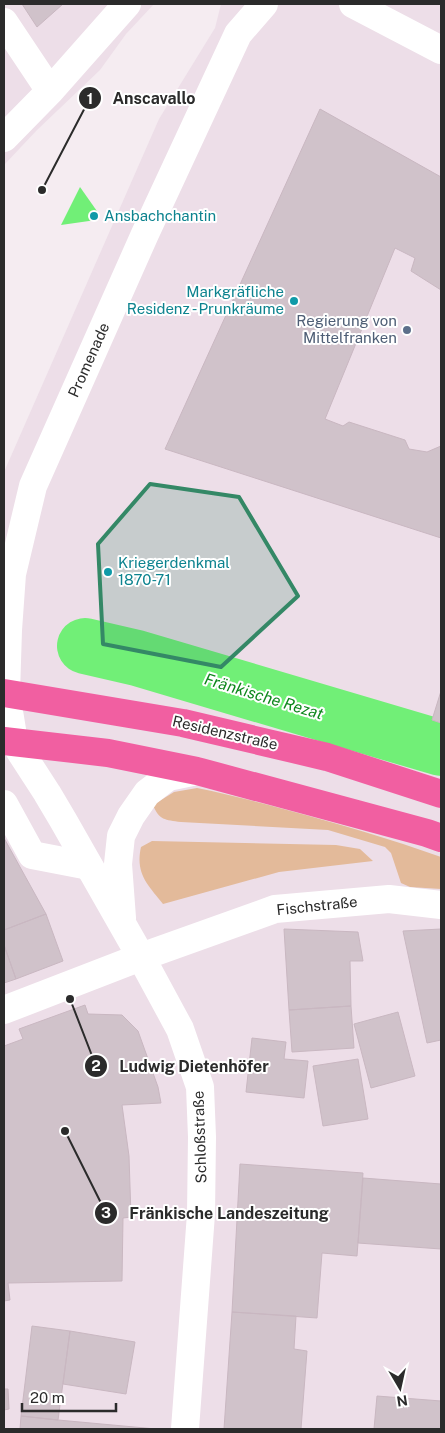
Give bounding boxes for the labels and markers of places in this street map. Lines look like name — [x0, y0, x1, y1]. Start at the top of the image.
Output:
callout: Anscavallo — [78, 83, 206, 114]
place label: Ansbachchantin — [104, 207, 216, 224]
marker: Ansbachchantin — [88, 210, 100, 222]
place label: Markgräfliche Residenz - Prunkräume — [127, 283, 284, 317]
marker: Markgräfliche Residenz - Prunkräume — [288, 295, 300, 307]
place label: Regierung von Mittelfranken — [296, 312, 397, 346]
marker: Regierung von Mittelfranken — [401, 324, 413, 336]
place label: Kriegerdenkmal 1870-71 — [118, 554, 230, 588]
marker: Kriegerdenkmal 1870-71 — [102, 566, 114, 578]
callout: Ludwig Dietenhöfer — [84, 1051, 279, 1082]
callout: Fränkische Landeszeitung — [94, 1198, 339, 1229]

